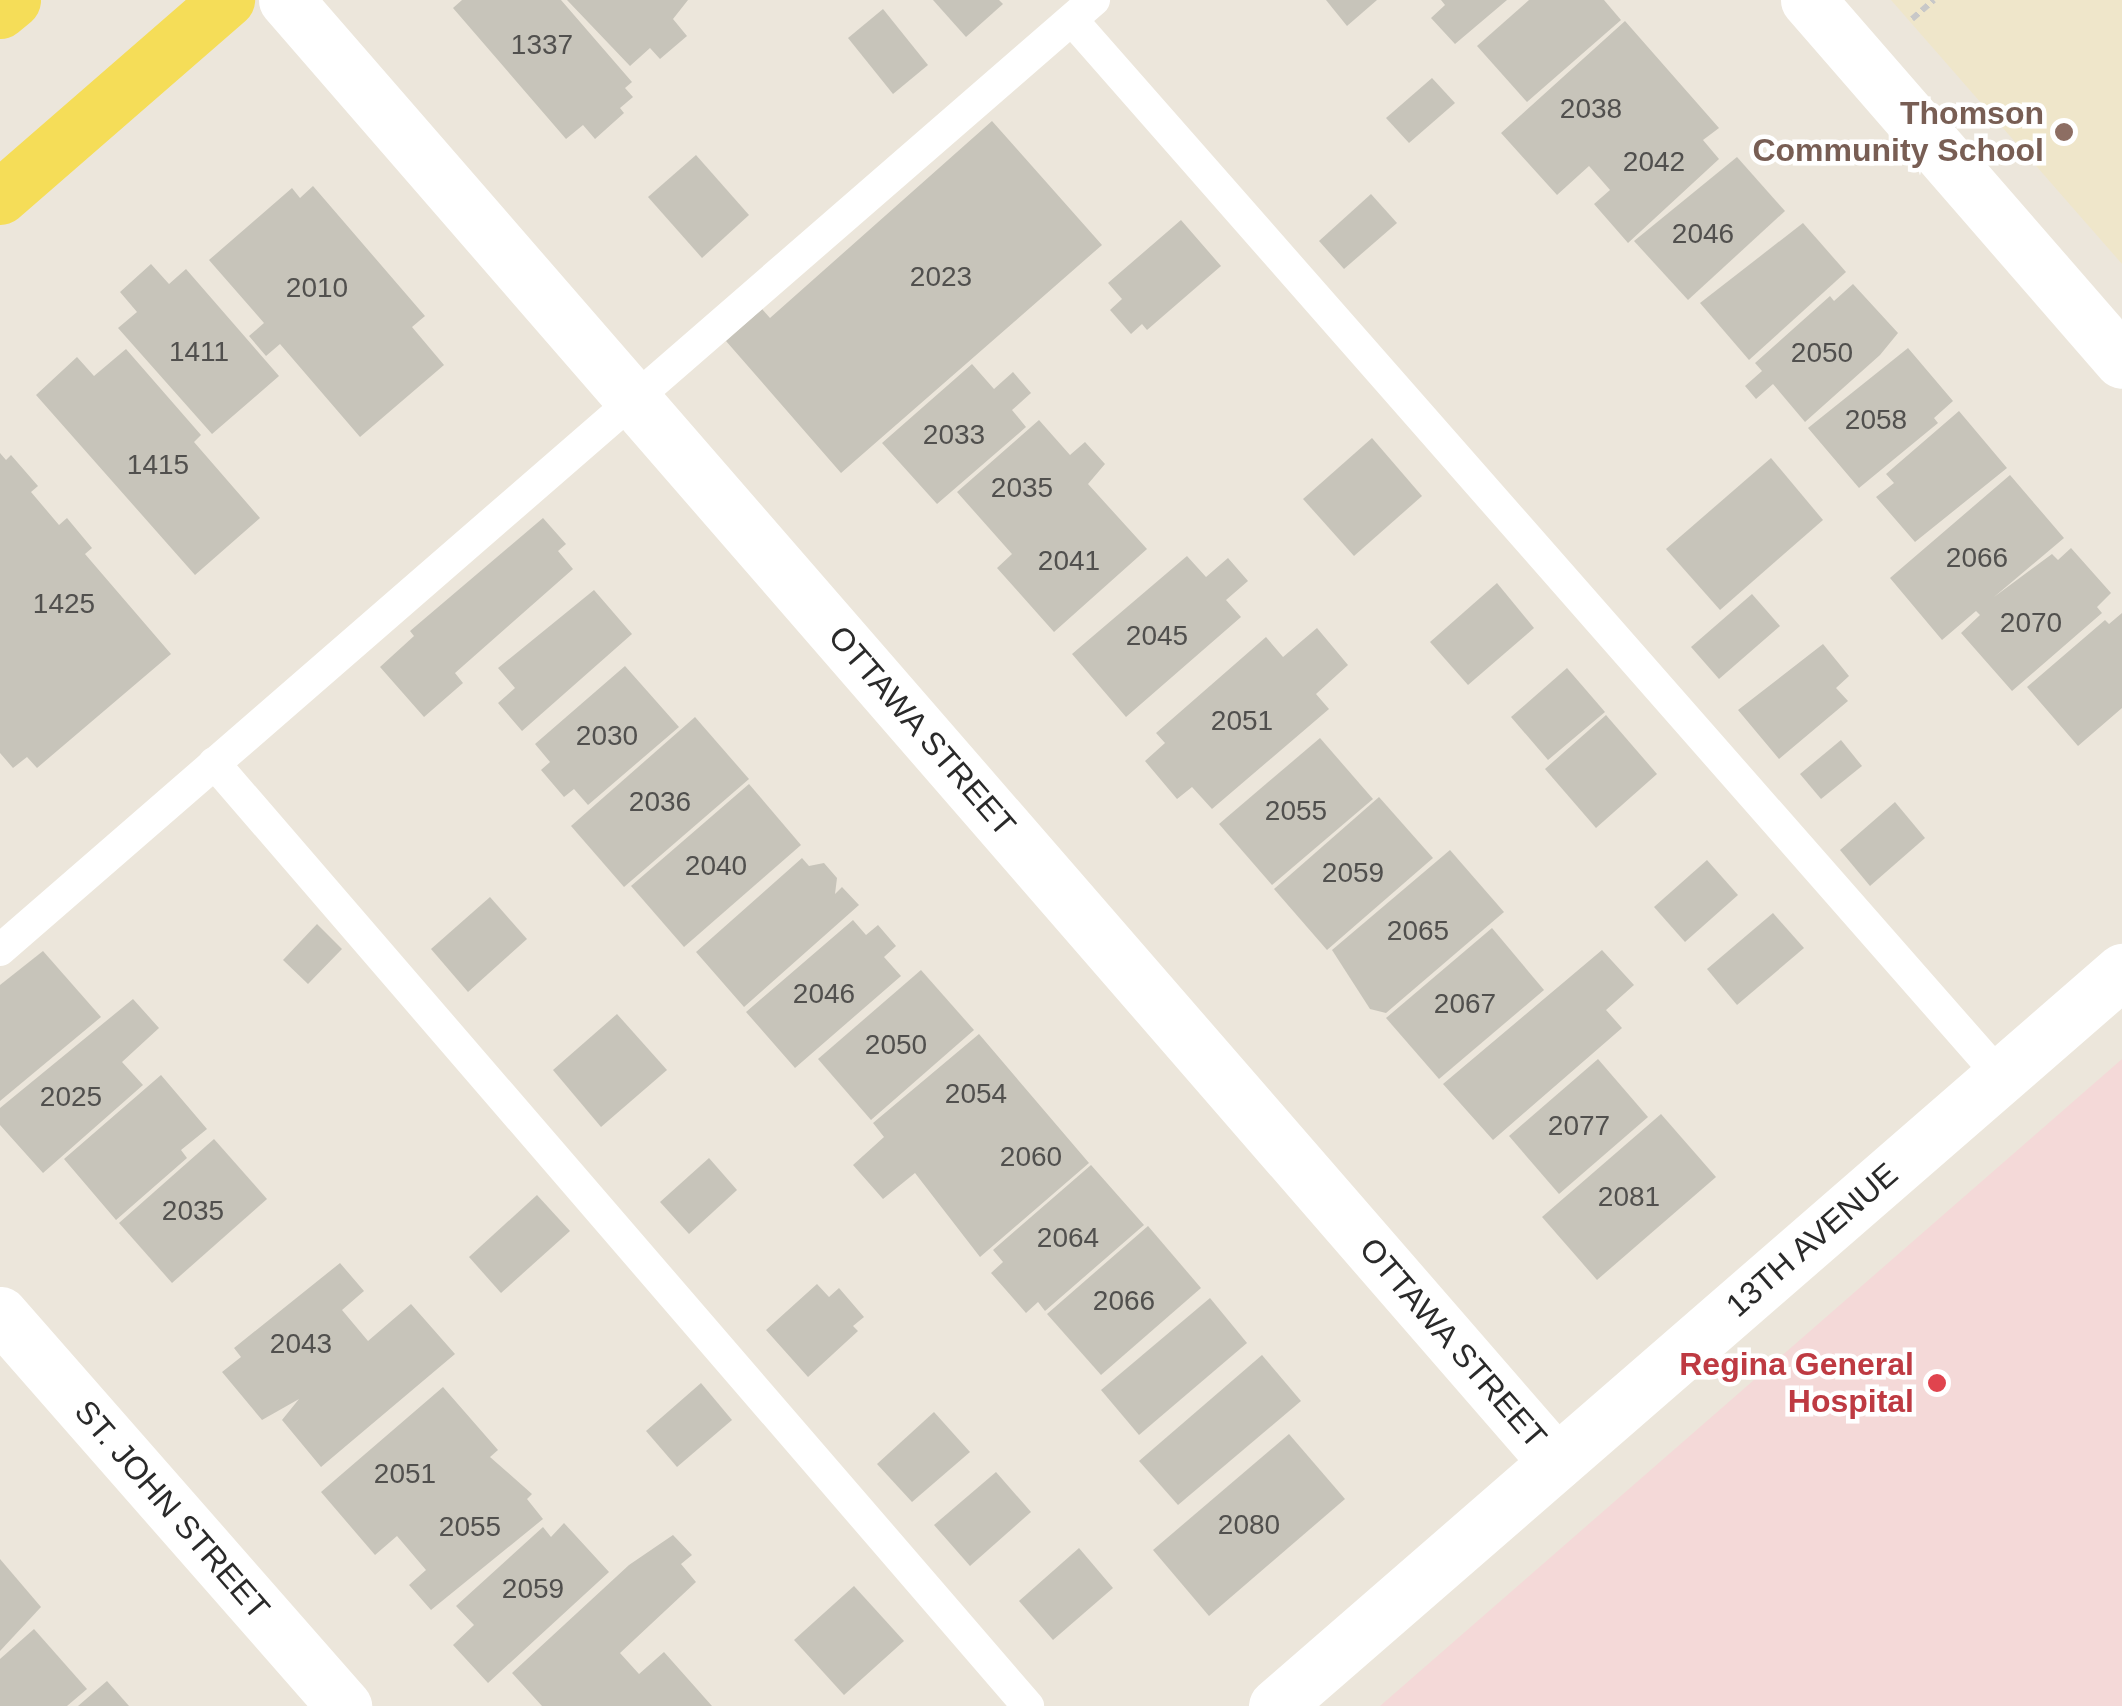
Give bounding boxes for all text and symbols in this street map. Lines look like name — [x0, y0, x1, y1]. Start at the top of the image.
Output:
house number: 1337 — [511, 28, 573, 62]
house number: 2038 — [1560, 92, 1622, 126]
place label: Thomson Community School — [1752, 95, 2044, 170]
marker: Thomson Community School — [2053, 121, 2075, 143]
house number: 2042 — [1623, 145, 1685, 179]
house number: 2046 — [1672, 217, 1734, 251]
house number: 2023 — [910, 260, 972, 294]
house number: 2010 — [286, 271, 348, 305]
house number: 1411 — [169, 335, 229, 369]
house number: 2050 — [1791, 336, 1853, 370]
house number: 2058 — [1845, 403, 1907, 437]
house number: 2033 — [923, 418, 985, 452]
house number: 1415 — [127, 448, 189, 482]
house number: 2035 — [991, 471, 1053, 505]
house number: 2066 — [1946, 541, 2008, 575]
house number: 2041 — [1038, 544, 1100, 578]
house number: 1425 — [33, 587, 95, 621]
house number: 2070 — [2000, 606, 2062, 640]
street label: OTTAWA STREET — [820, 618, 1024, 844]
house number: 2045 — [1126, 619, 1188, 653]
house number: 2051 — [1211, 704, 1273, 738]
house number: 2030 — [576, 719, 638, 753]
house number: 2036 — [629, 785, 691, 819]
house number: 2055 — [1265, 794, 1327, 828]
house number: 2040 — [685, 849, 747, 883]
house number: 2059 — [1322, 856, 1384, 890]
house number: 2065 — [1387, 914, 1449, 948]
house number: 2046 — [793, 977, 855, 1011]
house number: 2067 — [1434, 987, 1496, 1021]
house number: 2050 — [865, 1028, 927, 1062]
house number: 2054 — [945, 1077, 1007, 1111]
house number: 2025 — [40, 1080, 102, 1114]
house number: 2077 — [1548, 1109, 1610, 1143]
house number: 2060 — [1000, 1140, 1062, 1174]
street label: 13TH AVENUE — [1718, 1155, 1906, 1325]
house number: 2081 — [1598, 1180, 1660, 1214]
house number: 2035 — [162, 1194, 224, 1228]
house number: 2064 — [1037, 1221, 1099, 1255]
street label: OTTAWA STREET — [1351, 1230, 1555, 1456]
house number: 2066 — [1093, 1284, 1155, 1318]
house number: 2043 — [270, 1327, 332, 1361]
place label: Regina General Hospital — [1679, 1346, 1914, 1421]
marker: Regina General Hospital — [1924, 1370, 1950, 1396]
street label: ST. JOHN STREET — [67, 1393, 277, 1627]
house number: 2051 — [374, 1457, 436, 1491]
house number: 2080 — [1218, 1508, 1280, 1542]
house number: 2055 — [439, 1510, 501, 1544]
house number: 2059 — [502, 1572, 564, 1606]

